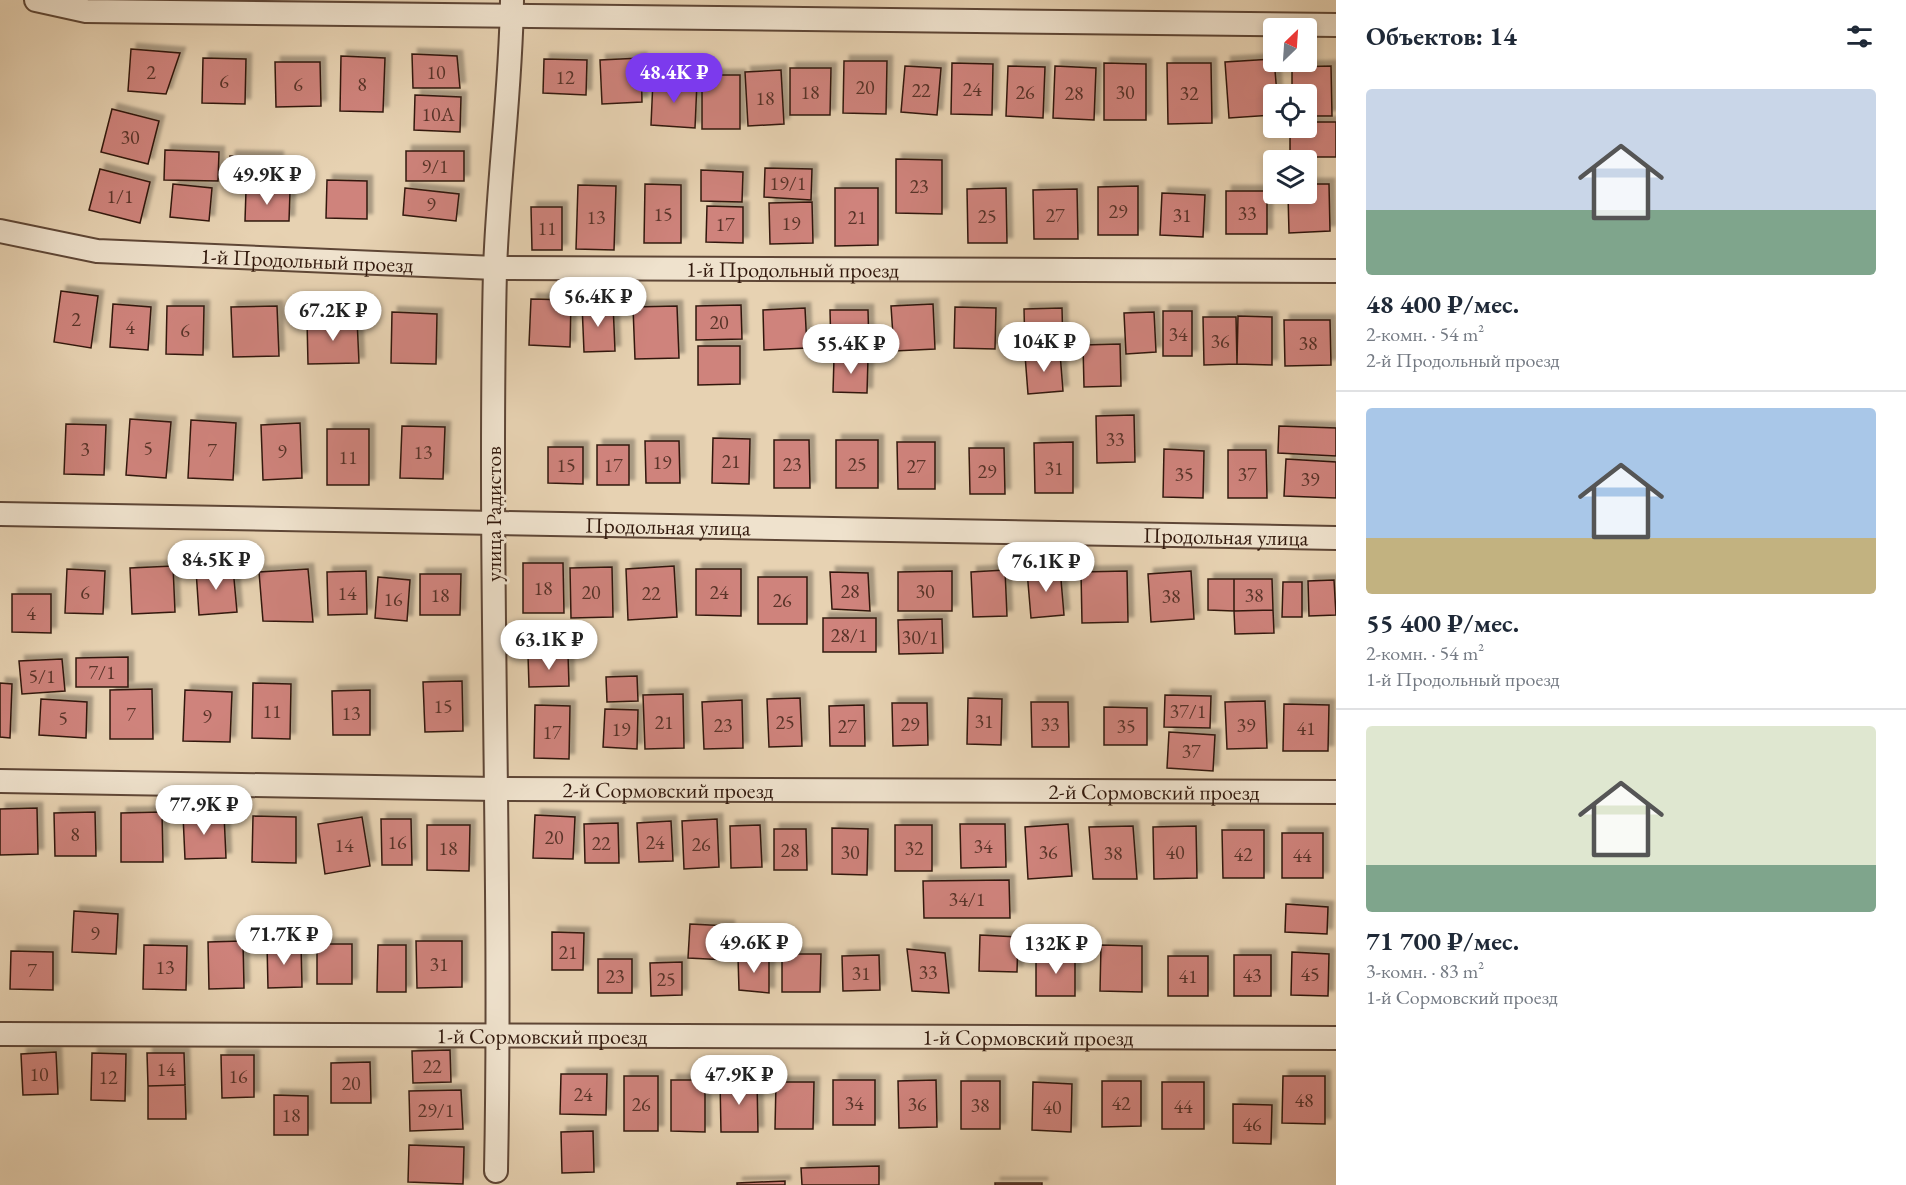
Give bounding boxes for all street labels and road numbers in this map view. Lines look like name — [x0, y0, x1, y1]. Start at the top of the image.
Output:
street label: 1-й Продольный проезд — [200, 241, 414, 279]
street label: 1-й Продольный проезд — [686, 255, 899, 284]
street label: улица Радистов — [479, 446, 508, 582]
street label: Продольная улица — [585, 511, 751, 542]
street label: Продольная улица — [1143, 521, 1309, 553]
street label: 2-й Сормовский проезд — [562, 775, 774, 805]
street label: 2-й Сормовский проезд — [1048, 777, 1260, 807]
street label: 1-й Сормовский проезд — [436, 1021, 648, 1051]
street label: 1-й Сормовский проезд — [922, 1023, 1134, 1052]

